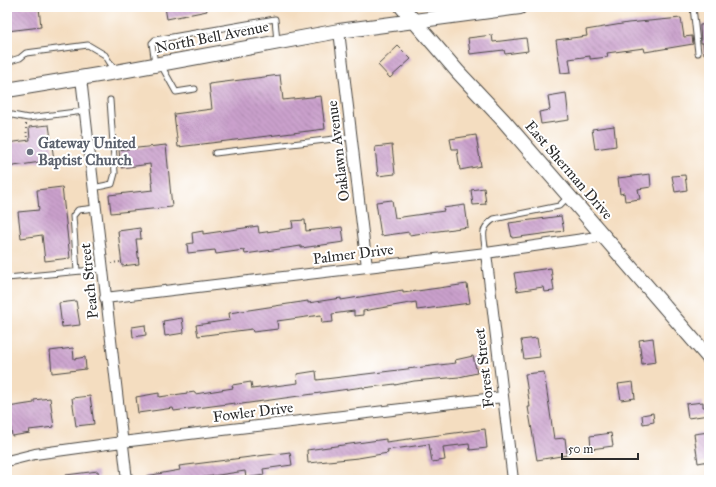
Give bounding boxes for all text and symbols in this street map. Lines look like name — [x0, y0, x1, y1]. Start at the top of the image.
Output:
street label: North Bell Avenue — [154, 17, 270, 57]
street label: Oaklawn Avenue — [323, 100, 353, 202]
street label: East Sherman Drive — [521, 117, 617, 223]
place label: Gateway United Baptist Church — [38, 134, 136, 170]
marker: Gateway United Baptist Church — [25, 147, 35, 157]
street label: Palmer Drive — [312, 240, 394, 268]
street label: Peach Street — [76, 242, 102, 320]
street label: Forest Street — [470, 326, 498, 409]
street label: Fowler Drive — [212, 398, 294, 426]
scale bar — [562, 435, 638, 461]
text: 50 m — [568, 442, 593, 456]

